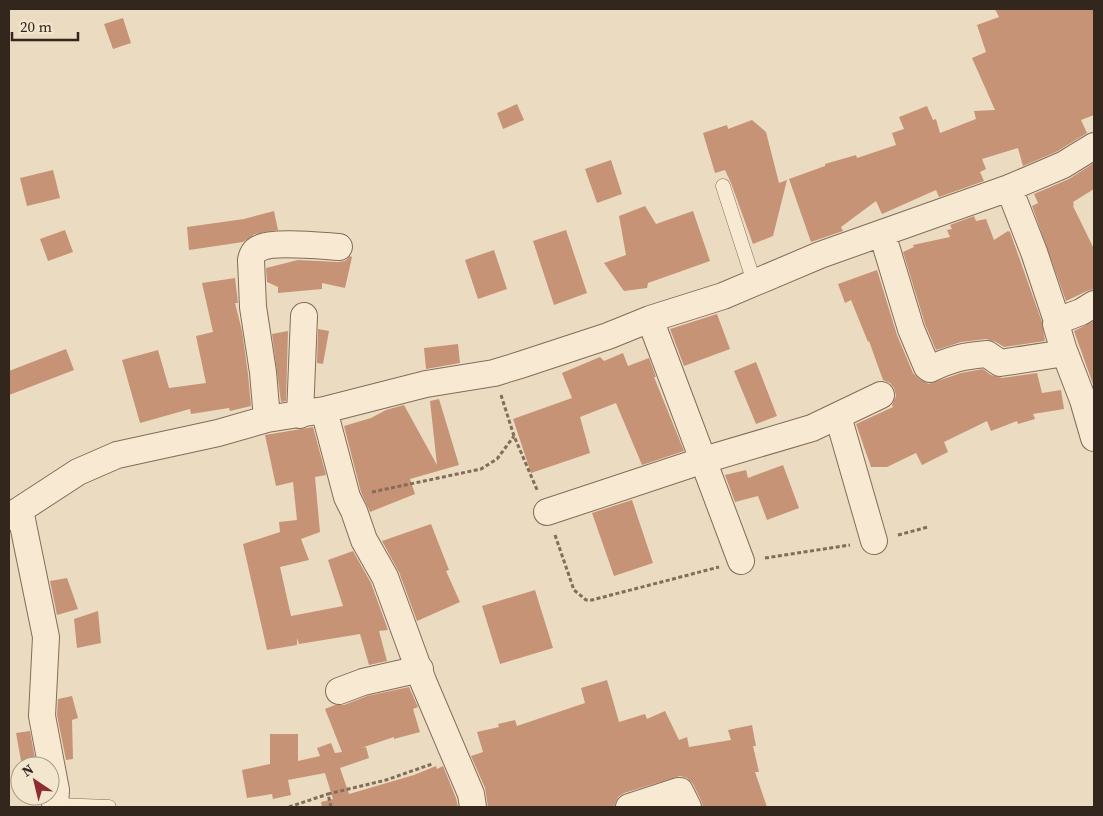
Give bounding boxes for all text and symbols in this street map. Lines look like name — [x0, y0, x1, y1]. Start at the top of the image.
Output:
scale bar — [12, 10, 79, 42]
text: 20 m — [20, 16, 52, 37]
north arrow — [10, 756, 60, 806]
text: N — [18, 759, 37, 781]

